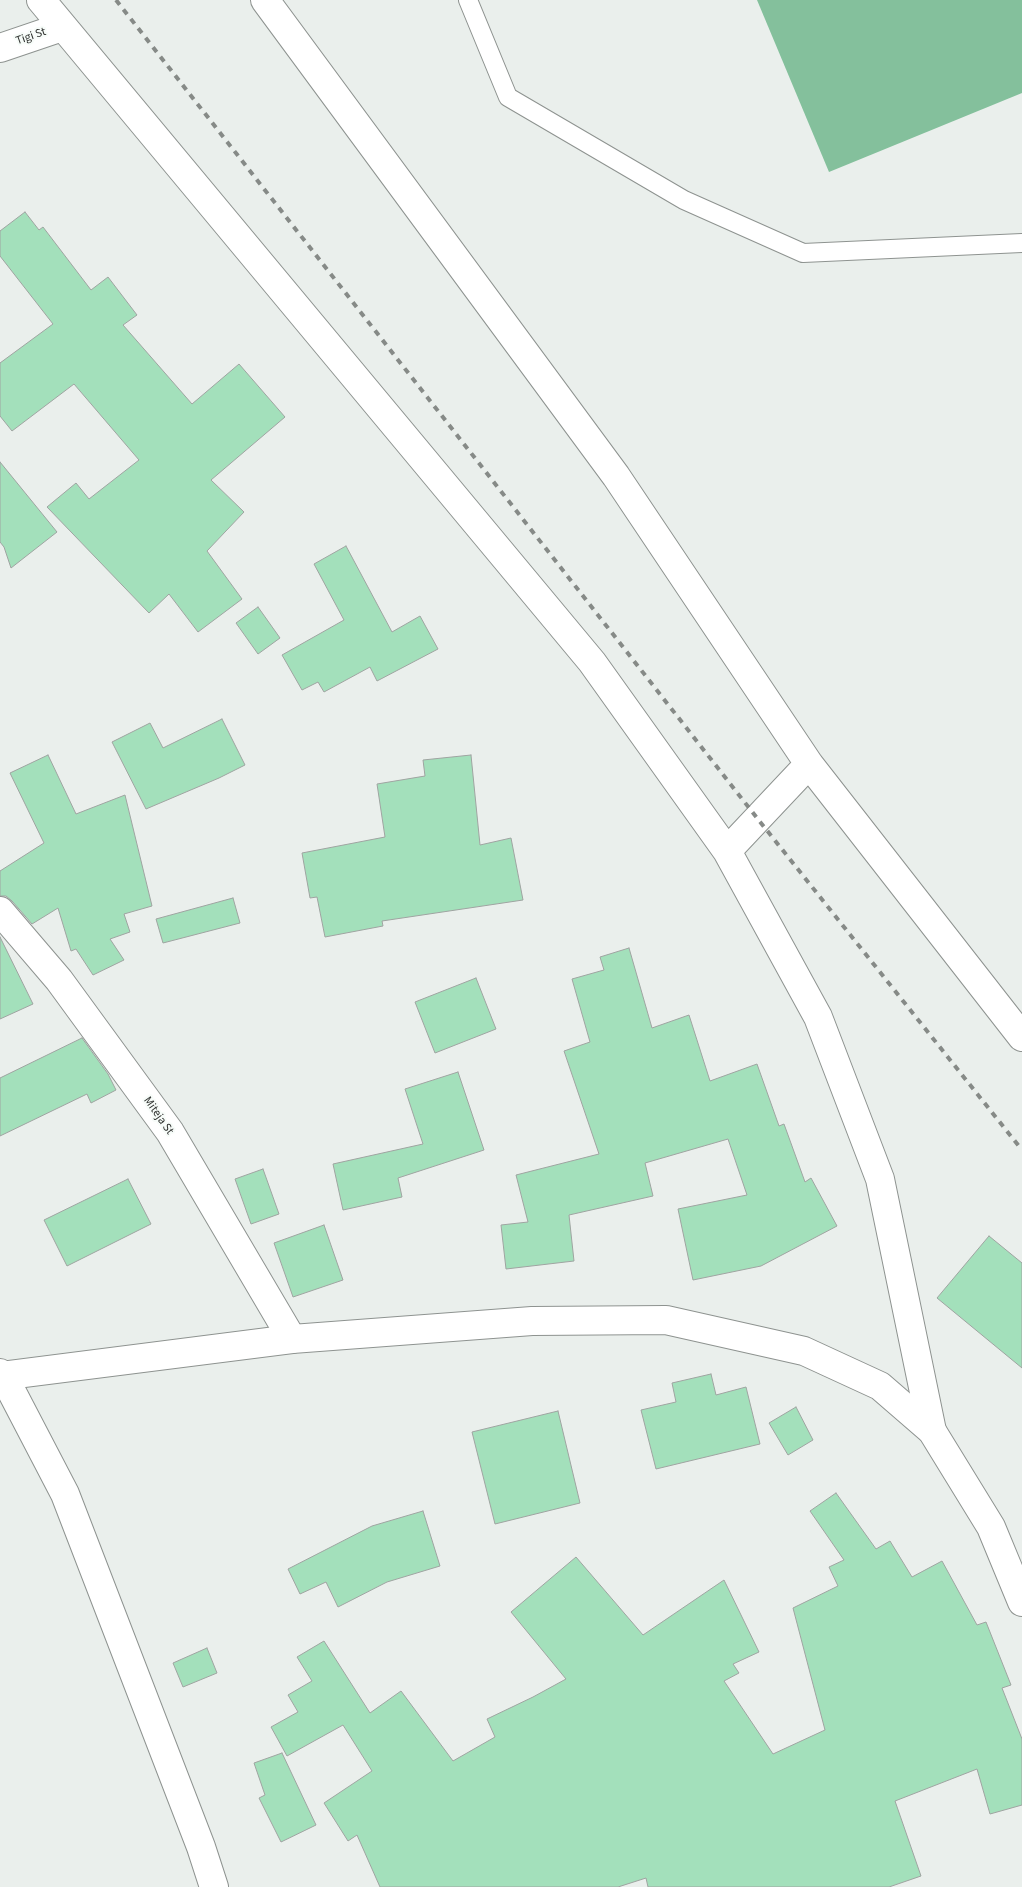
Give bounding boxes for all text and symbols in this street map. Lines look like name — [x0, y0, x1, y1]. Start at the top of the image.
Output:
street label: Tigi St — [14, 25, 48, 49]
street label: Miteja St — [140, 1094, 176, 1138]

